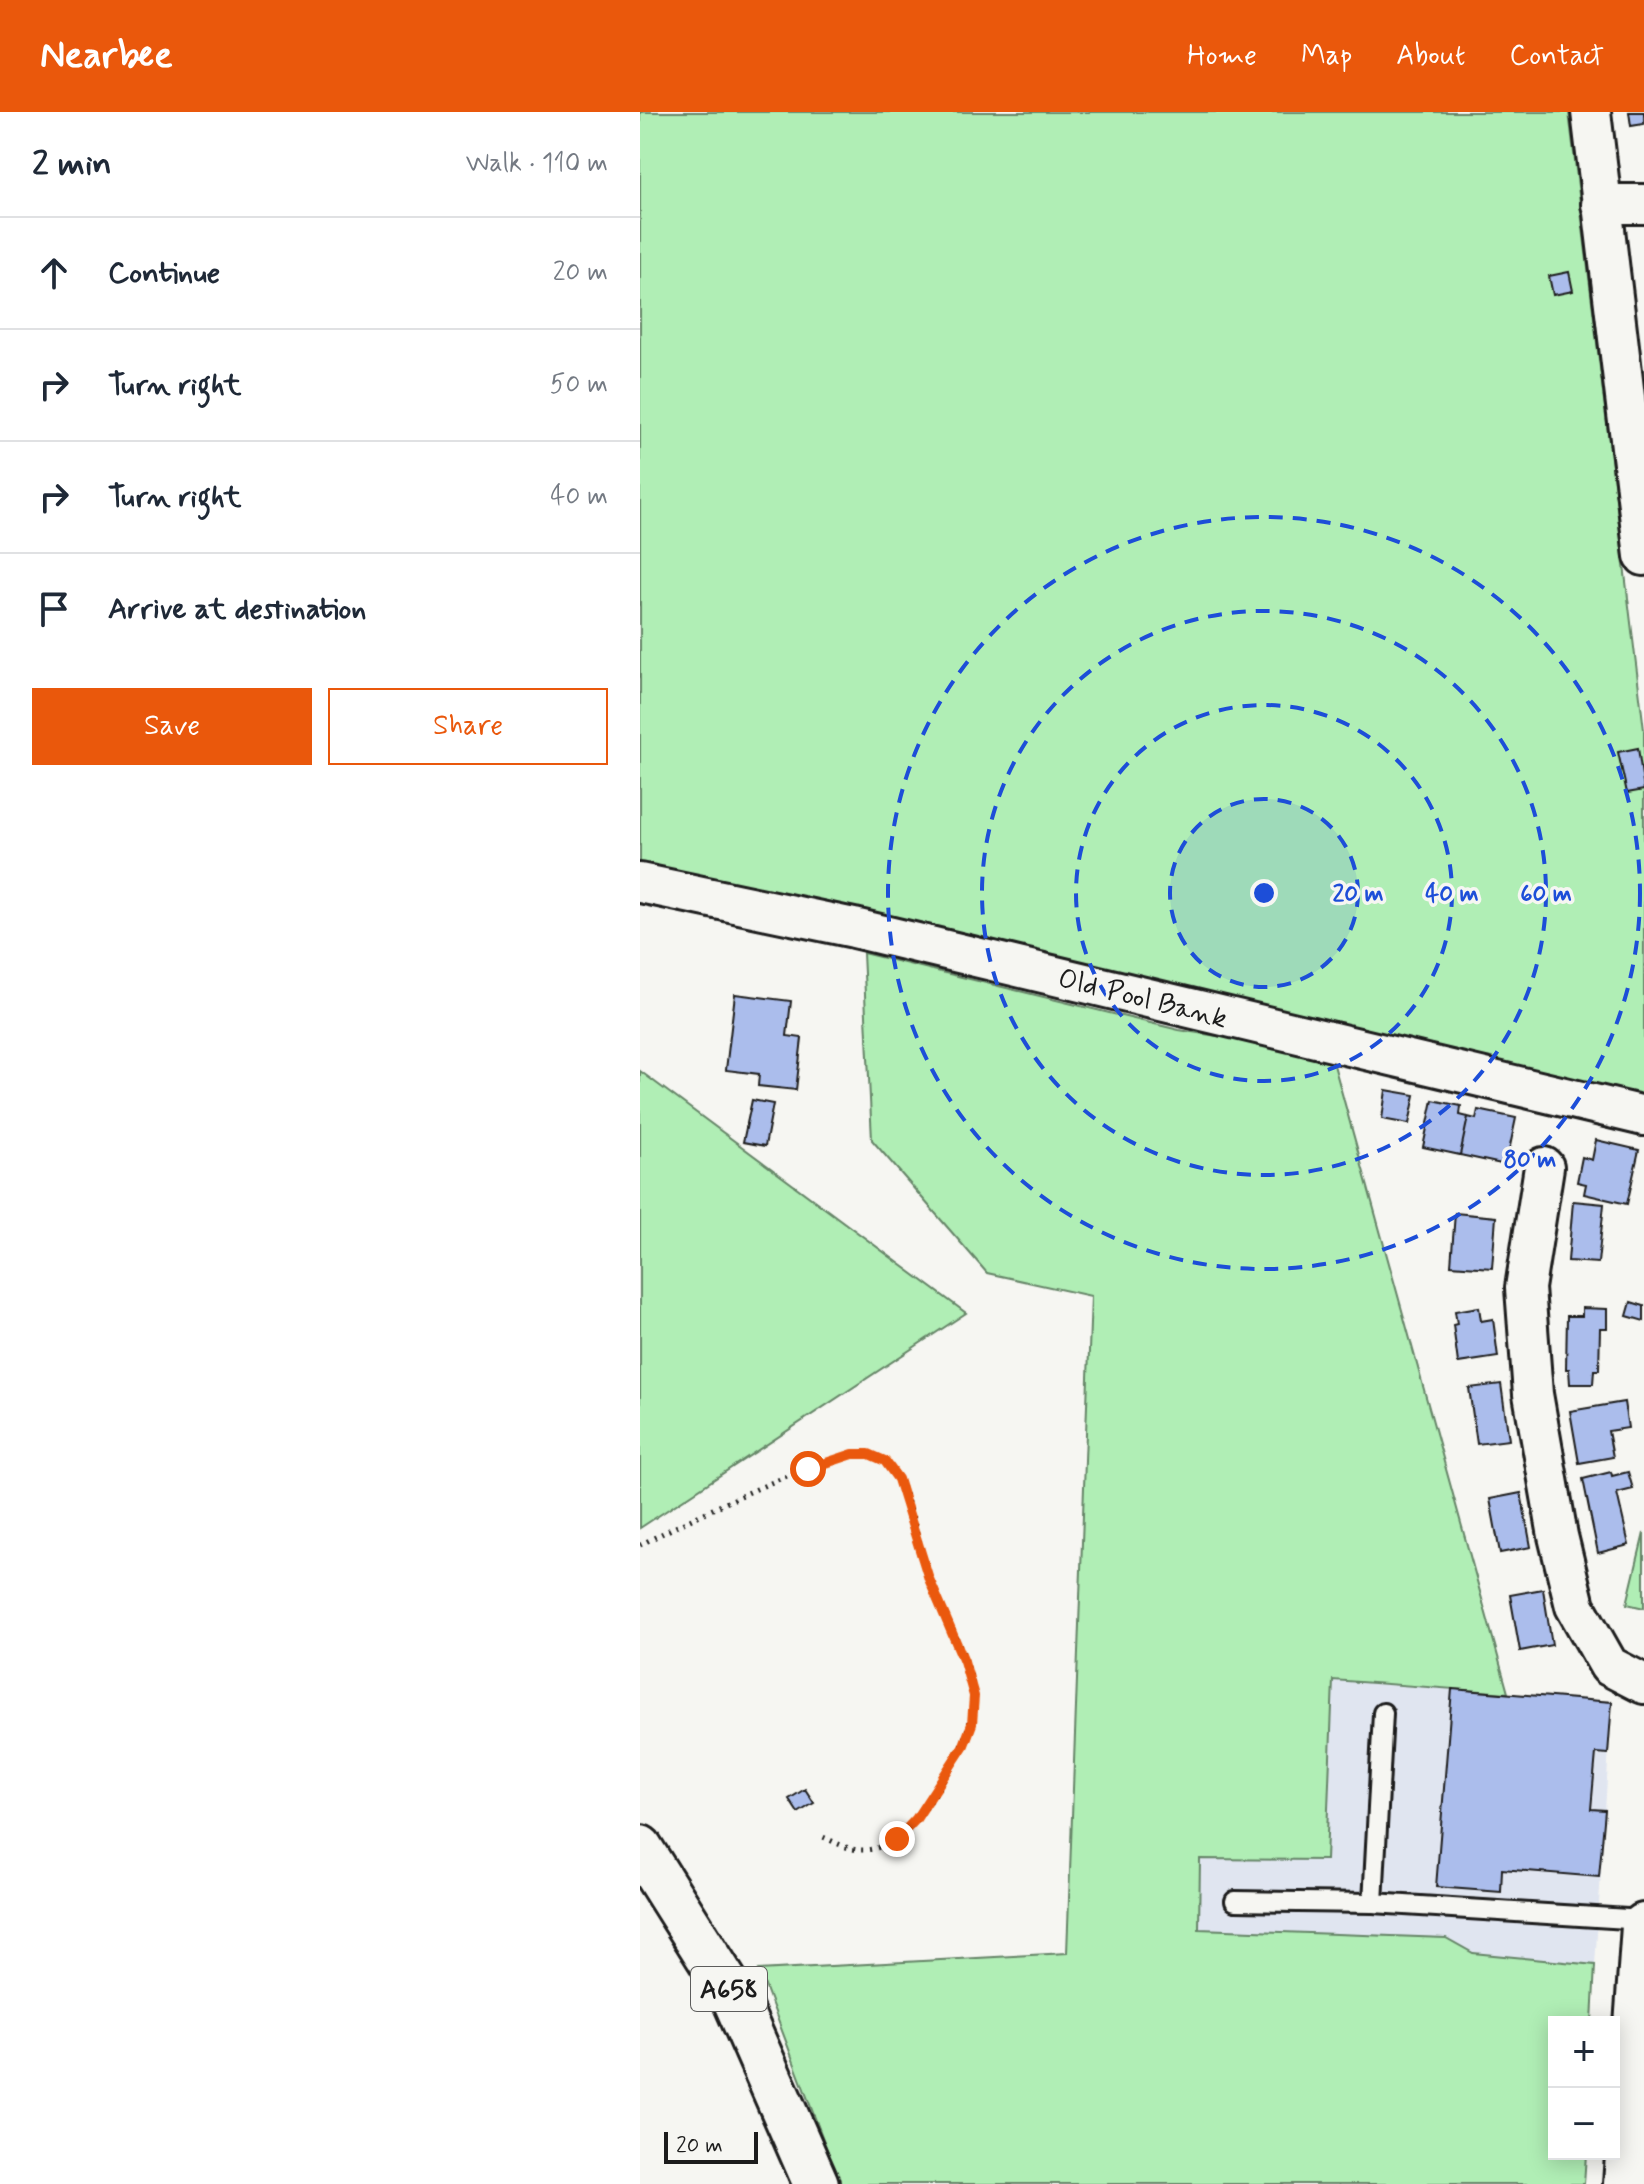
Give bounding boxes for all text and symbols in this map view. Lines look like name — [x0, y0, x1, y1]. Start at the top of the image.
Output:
text: Nearbee — [40, 32, 173, 81]
text: Home — [1187, 38, 1257, 75]
text: Map — [1301, 38, 1352, 75]
text: About — [1396, 38, 1465, 75]
text: Contact — [1509, 38, 1604, 75]
text: 2 min — [32, 142, 112, 187]
text: Walk · 110 m — [466, 147, 608, 181]
icon: ahead — [32, 251, 76, 295]
text: Continue — [108, 254, 220, 293]
text: 20 m — [553, 256, 608, 290]
icon: right — [32, 363, 76, 407]
text: Turn right — [108, 366, 241, 405]
text: 50 m — [550, 368, 608, 402]
icon: right — [32, 475, 76, 519]
text: Turn right — [108, 478, 241, 517]
text: 40 m — [550, 480, 608, 514]
icon: arrive — [32, 587, 76, 631]
text: Arrive at destination — [108, 590, 366, 629]
button: Save — [32, 688, 312, 765]
button: Share — [328, 688, 608, 765]
centre of rings — [1250, 879, 1278, 907]
text: 20 m — [1332, 879, 1384, 910]
text: 40 m — [1425, 879, 1479, 910]
text: 60 m — [1520, 879, 1572, 910]
street label: Old Pool Bank — [1054, 961, 1231, 1038]
text: 80 m — [1504, 1145, 1556, 1176]
route start — [790, 1451, 826, 1487]
route end — [879, 1821, 915, 1857]
road number: A658 — [691, 1967, 767, 2011]
map controls — [1548, 2016, 1620, 2160]
button: + — [1548, 2016, 1620, 2088]
button: − — [1548, 2088, 1620, 2160]
scale bar — [664, 2128, 758, 2164]
text: 20 m — [676, 2132, 723, 2160]

